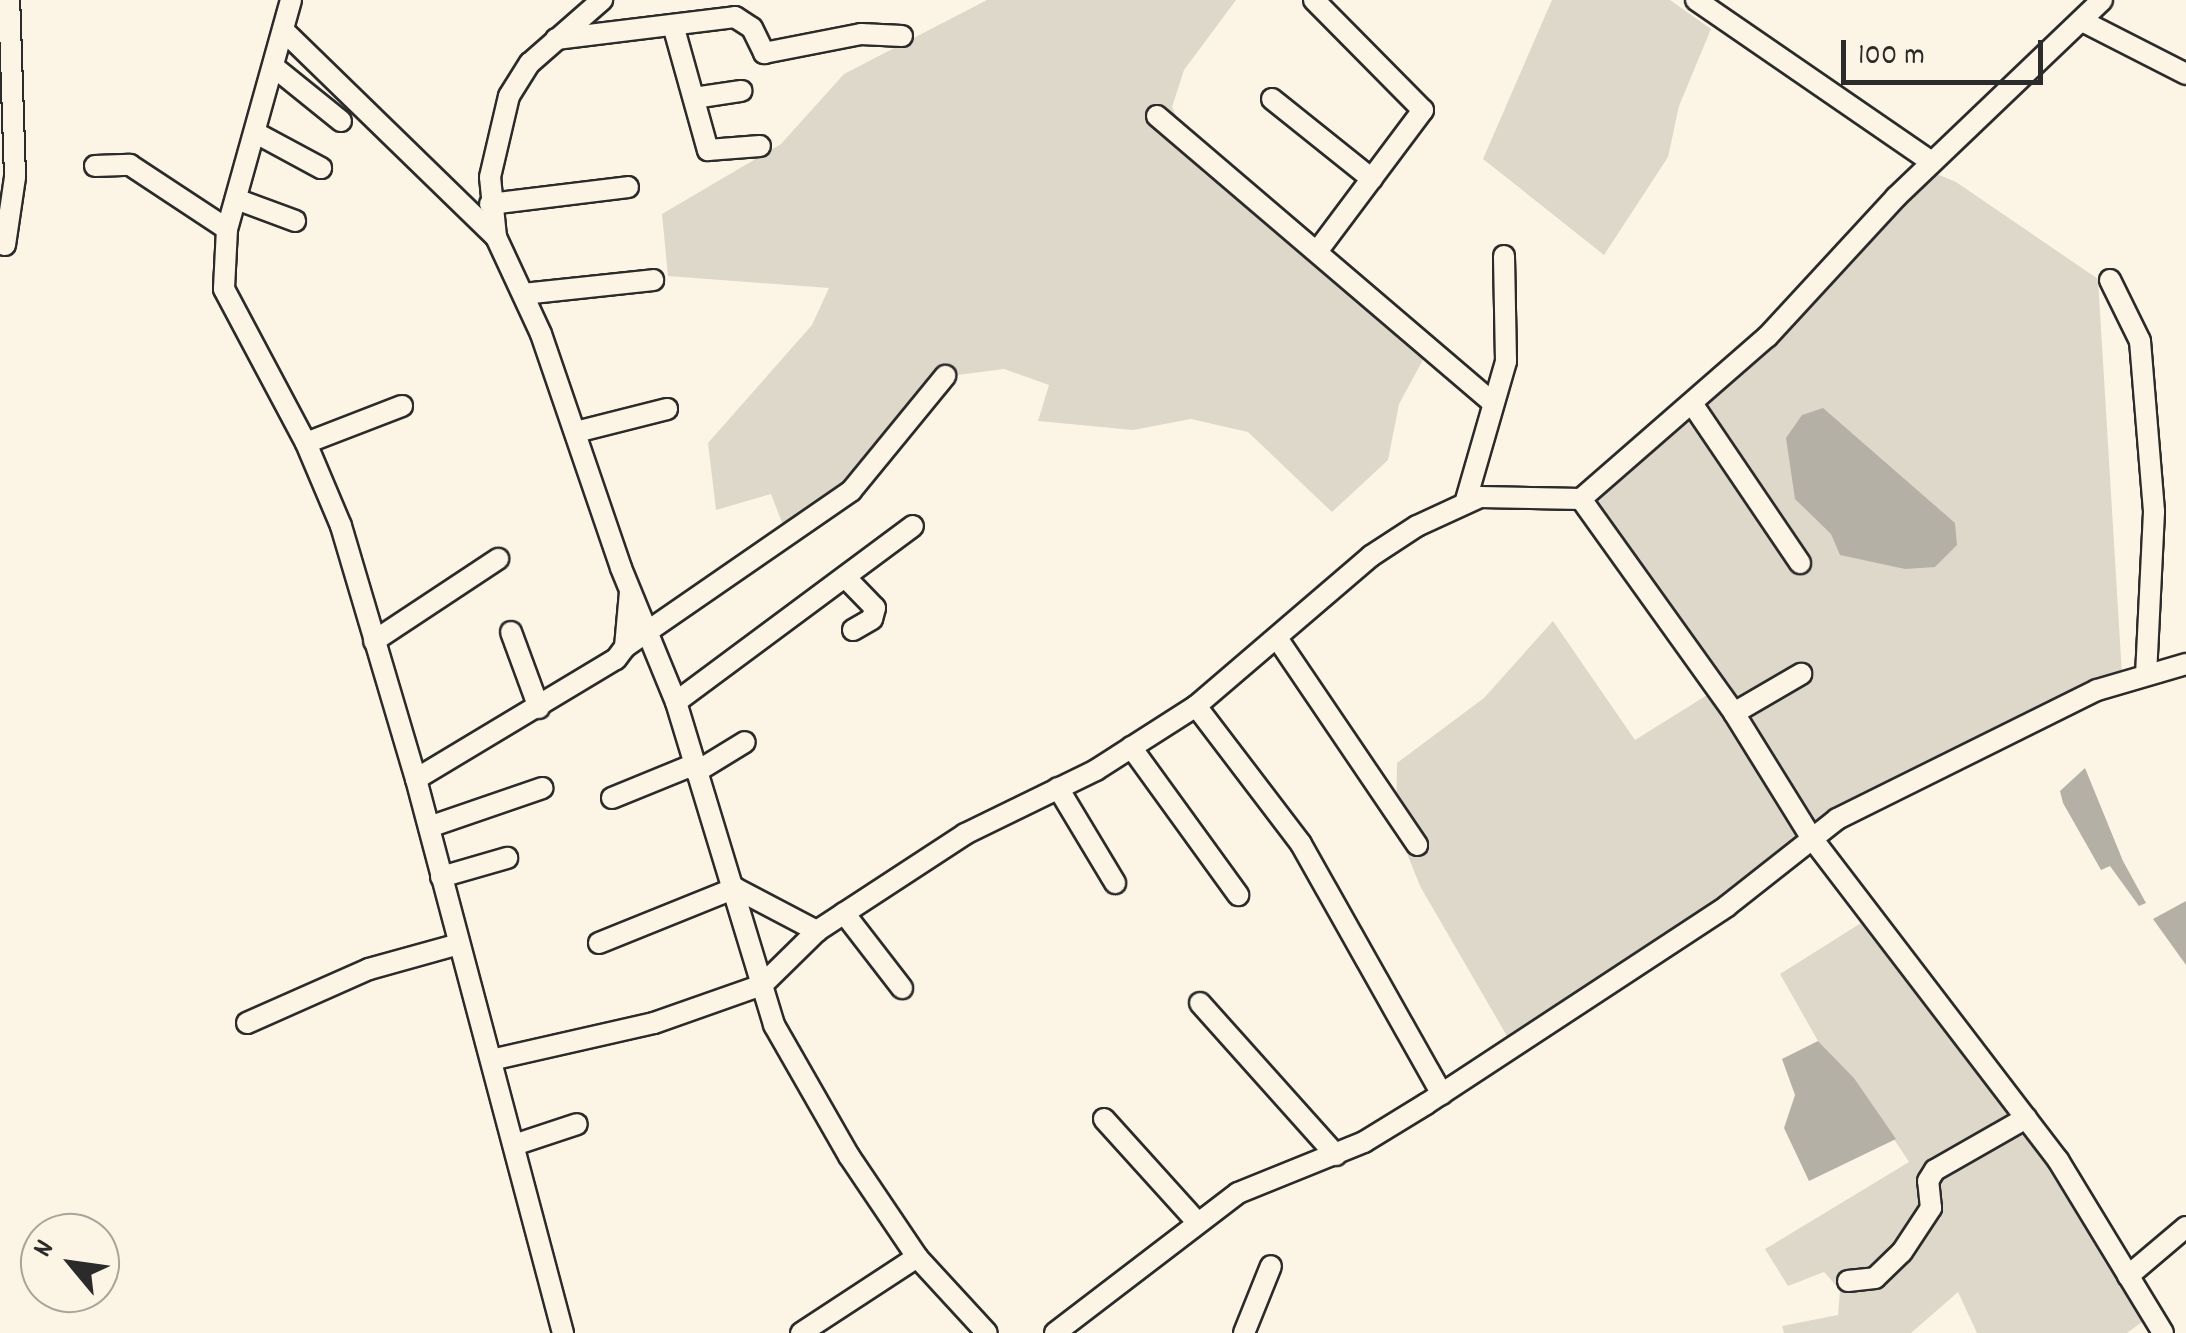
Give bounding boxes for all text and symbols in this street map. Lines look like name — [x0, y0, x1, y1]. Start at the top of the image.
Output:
scale bar — [1846, 20, 2048, 82]
text: 100 m — [1858, 36, 1925, 79]
north arrow — [20, 1213, 120, 1313]
text: N — [25, 1234, 66, 1265]

